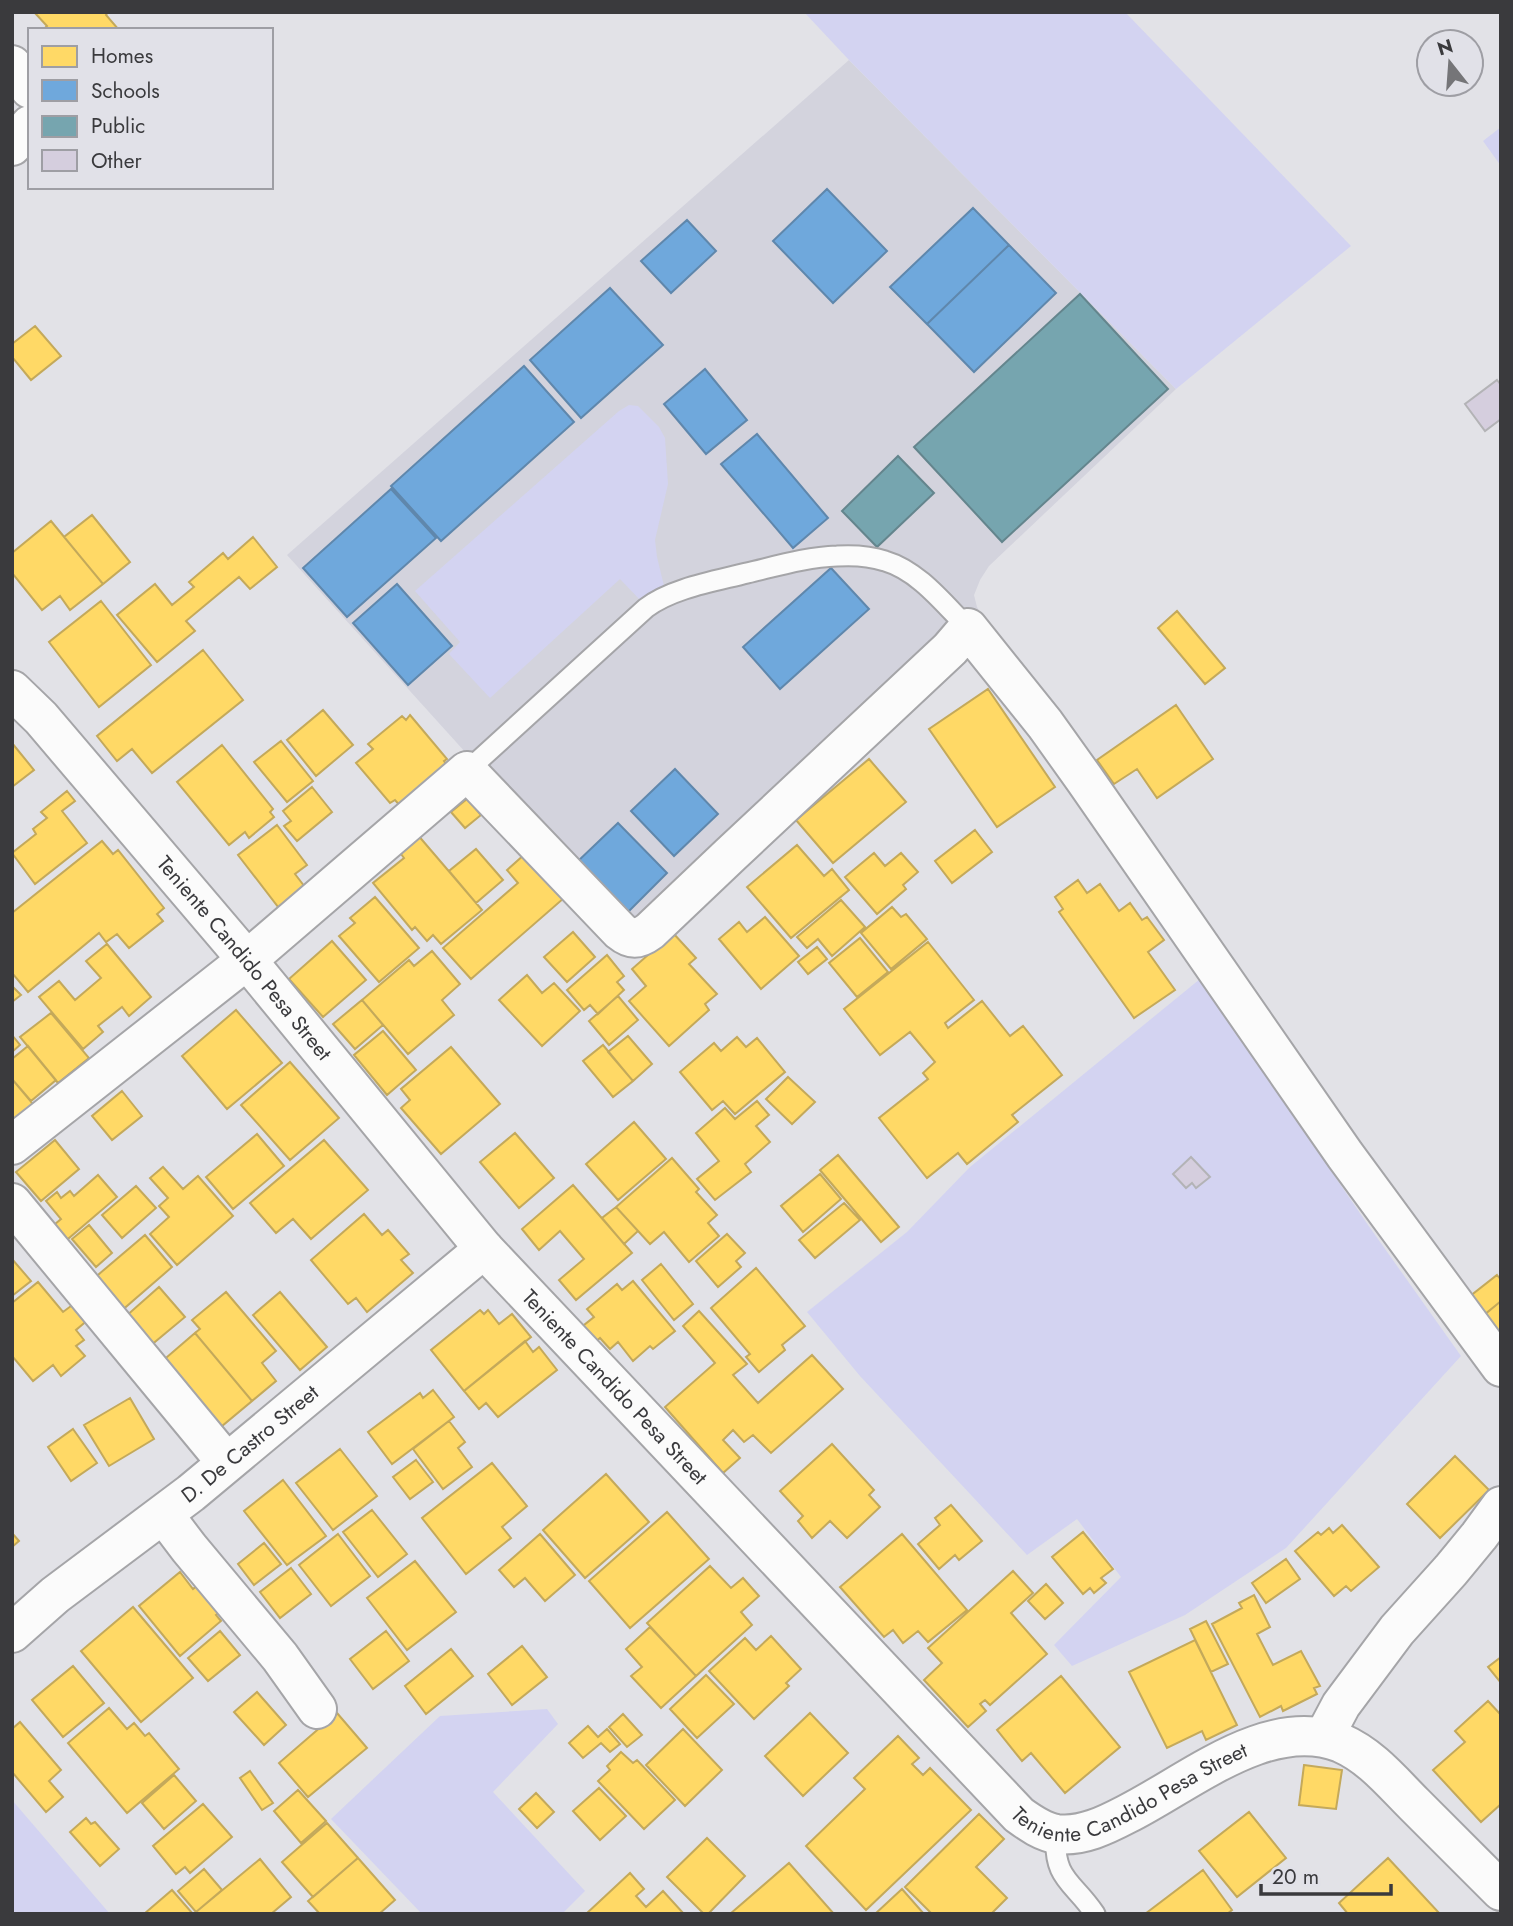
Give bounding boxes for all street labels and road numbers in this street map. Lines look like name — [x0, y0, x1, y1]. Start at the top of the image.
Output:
street label: Teniente Candido Pesa Street — [150, 849, 339, 1067]
street label: Teniente Candido Pesa Street — [515, 1283, 714, 1491]
street label: D. De Castro Street — [175, 1378, 325, 1510]
street label: Teniente Candido Pesa Street — [1004, 1735, 1252, 1850]

